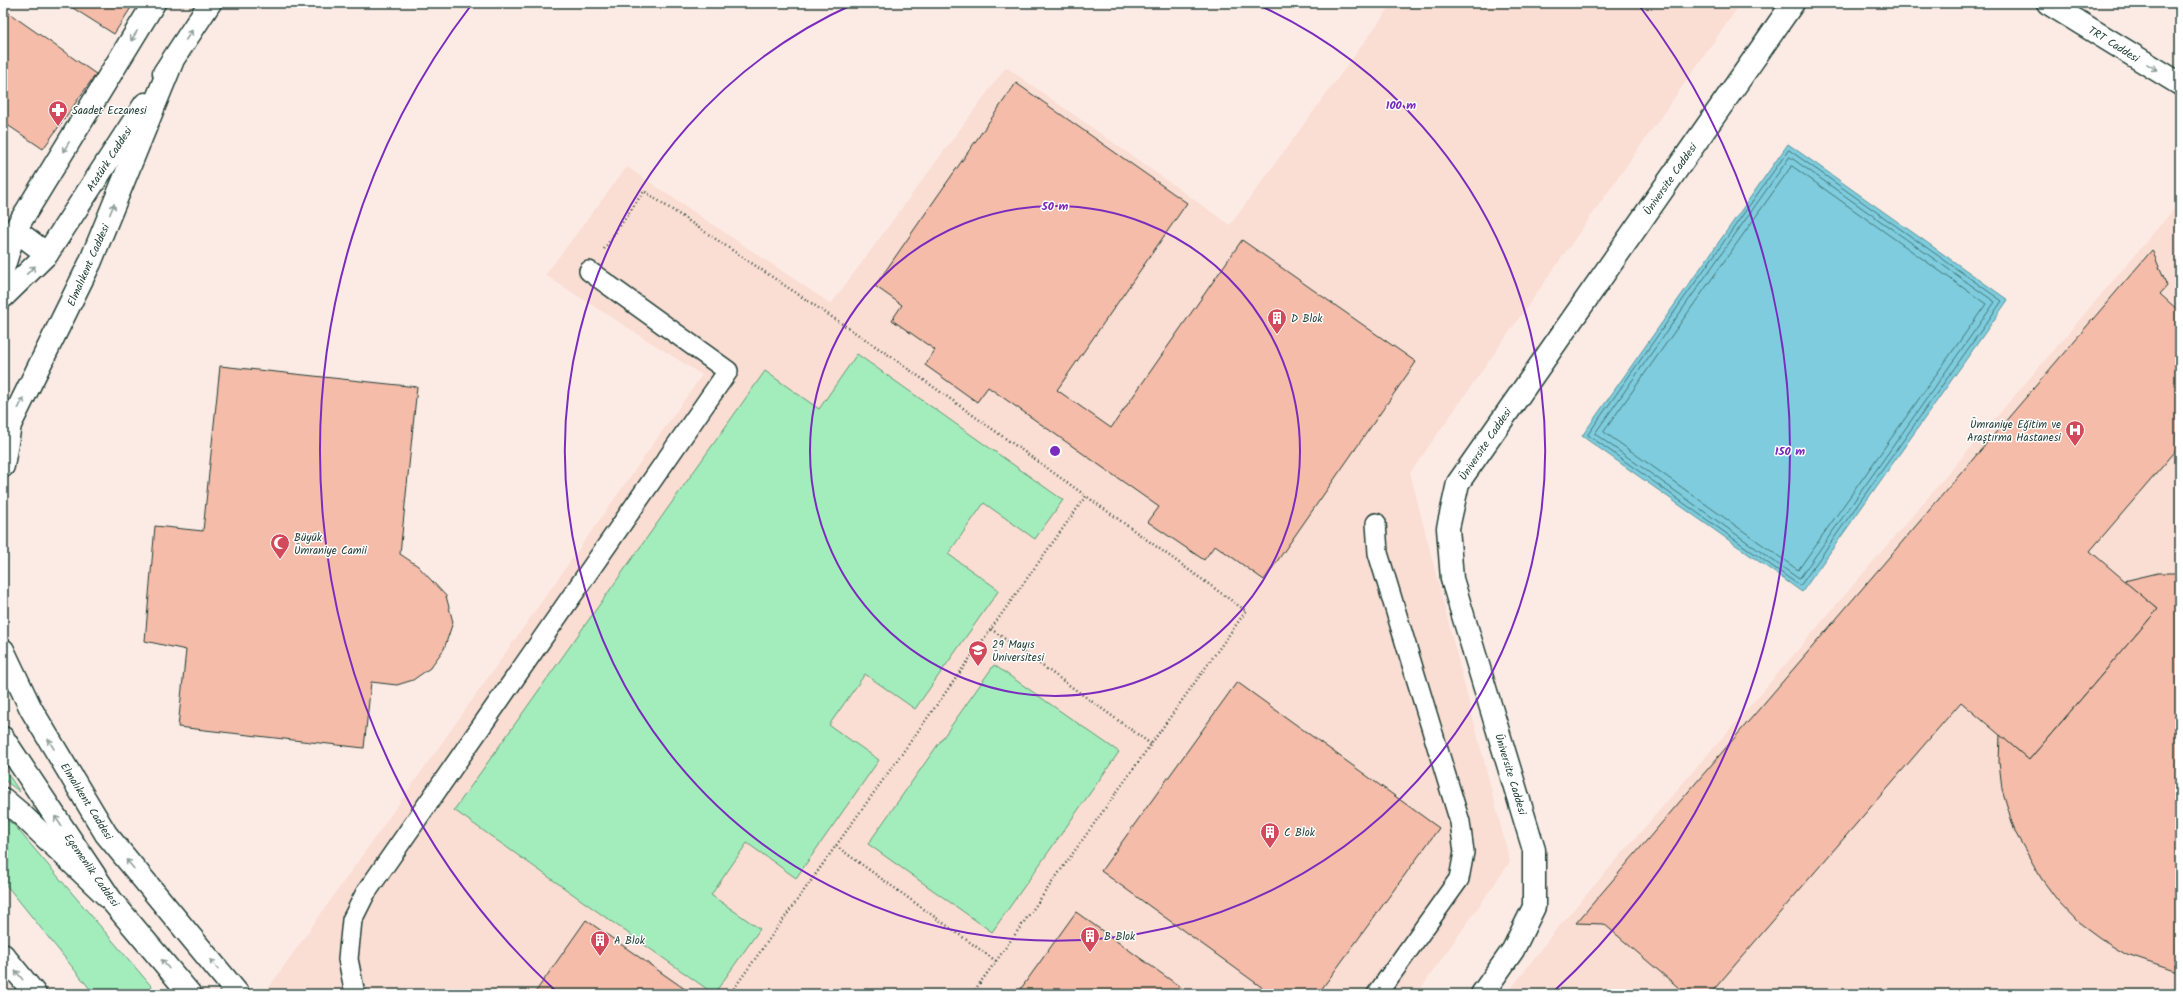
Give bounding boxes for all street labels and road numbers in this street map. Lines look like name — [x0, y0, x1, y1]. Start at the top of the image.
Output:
street label: TRT Caddesi — [2084, 22, 2143, 68]
street label: Atatürk Caddesi — [82, 123, 138, 195]
street label: Üniversite Caddesi — [1639, 140, 1703, 219]
street label: Elmalıkent Caddesi — [63, 221, 115, 309]
street label: Üniversite Caddesi — [1455, 404, 1517, 484]
street label: Üniversite Caddesi — [1489, 731, 1531, 818]
street label: Elmalıkent Caddesi — [55, 759, 117, 844]
street label: Egemenlik Caddesi — [59, 830, 123, 911]

